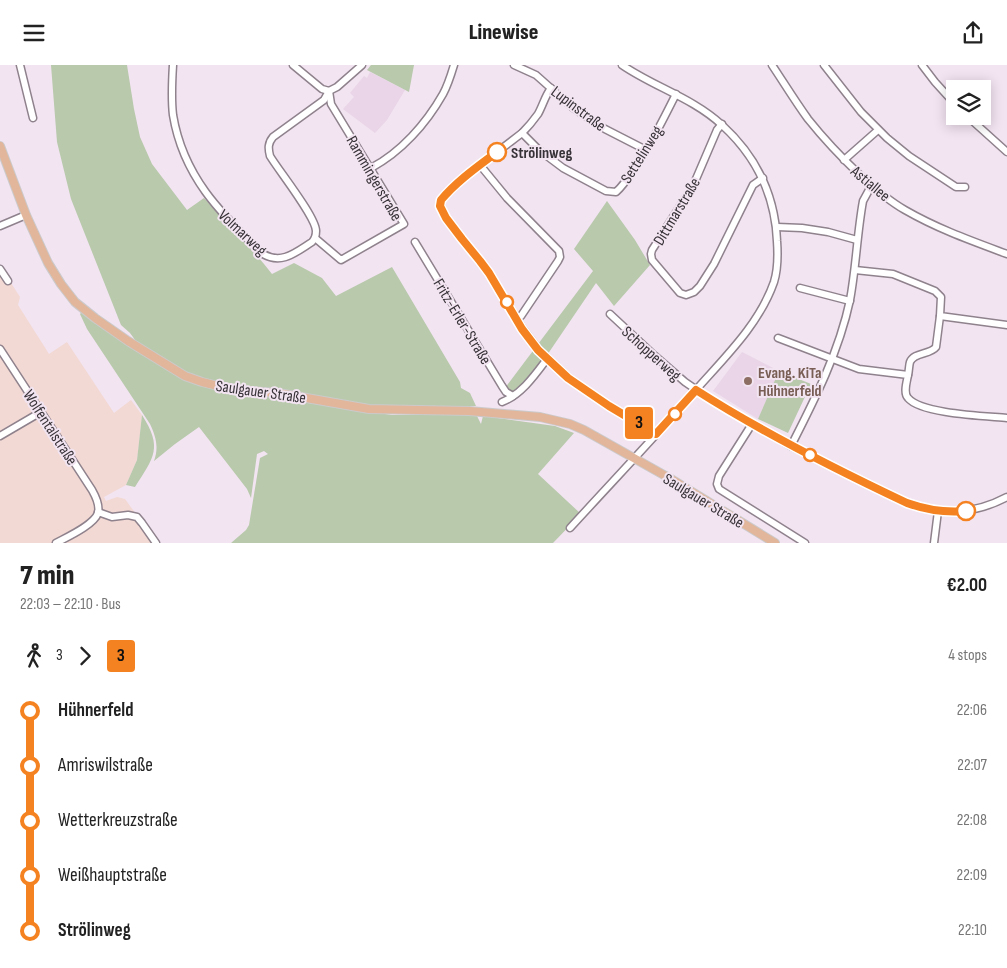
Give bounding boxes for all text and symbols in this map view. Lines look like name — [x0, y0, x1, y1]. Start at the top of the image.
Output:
icon: menu — [20, 19, 48, 47]
text: Linewise — [469, 19, 538, 46]
icon: share — [959, 19, 987, 47]
map controls — [946, 80, 991, 125]
button: layers — [946, 80, 991, 125]
street label: Lupinstraße — [547, 83, 609, 136]
street label: Settelinweg — [617, 123, 667, 187]
street label: Rammingerstraße — [342, 133, 406, 225]
marker: Strölinweg — [487, 142, 507, 162]
place label: Strölinweg — [511, 144, 572, 163]
street label: Astiallee — [846, 162, 894, 206]
street label: Dittmarstraße — [650, 174, 705, 249]
street label: Volmarweg — [214, 206, 270, 260]
street label: Fritz-Erler-Straße — [429, 276, 495, 368]
unlabelled marker — [500, 295, 514, 309]
street label: Schopperweg — [618, 323, 684, 386]
place label: Evang. KiTa Hühnerfeld — [758, 364, 822, 401]
marker: Evang. KiTa Hühnerfeld — [742, 375, 754, 387]
street label: Saulgauer Straße — [215, 377, 307, 408]
street label: Wolfentalstraße — [18, 387, 81, 469]
line badge: 3 — [623, 407, 655, 439]
unlabelled marker — [668, 407, 682, 421]
text: 3 — [635, 412, 643, 433]
unlabelled marker — [803, 448, 817, 462]
street label: Saulgauer Straße — [659, 470, 747, 533]
unlabelled marker — [956, 501, 976, 521]
text: 7 min — [20, 559, 74, 592]
text: €2.00 — [947, 574, 987, 597]
text: 22:03 – 22:10 · Bus — [20, 595, 121, 614]
icon: walk — [20, 642, 48, 670]
icon: forward — [71, 642, 99, 670]
text: 3 — [117, 645, 125, 666]
text: 3 — [56, 646, 63, 665]
text: 4 stops — [948, 646, 987, 665]
text: Hühnerfeld — [58, 699, 134, 722]
text: 22:06 — [957, 701, 987, 720]
text: Amriswilstraße — [58, 754, 153, 777]
text: 22:07 — [957, 756, 987, 775]
text: Wetterkreuzstraße — [58, 809, 178, 832]
text: 22:08 — [957, 811, 987, 830]
text: Weißhauptstraße — [58, 864, 167, 887]
text: 22:09 — [957, 866, 987, 885]
text: Strölinweg — [58, 919, 131, 942]
text: 22:10 — [958, 921, 987, 940]

